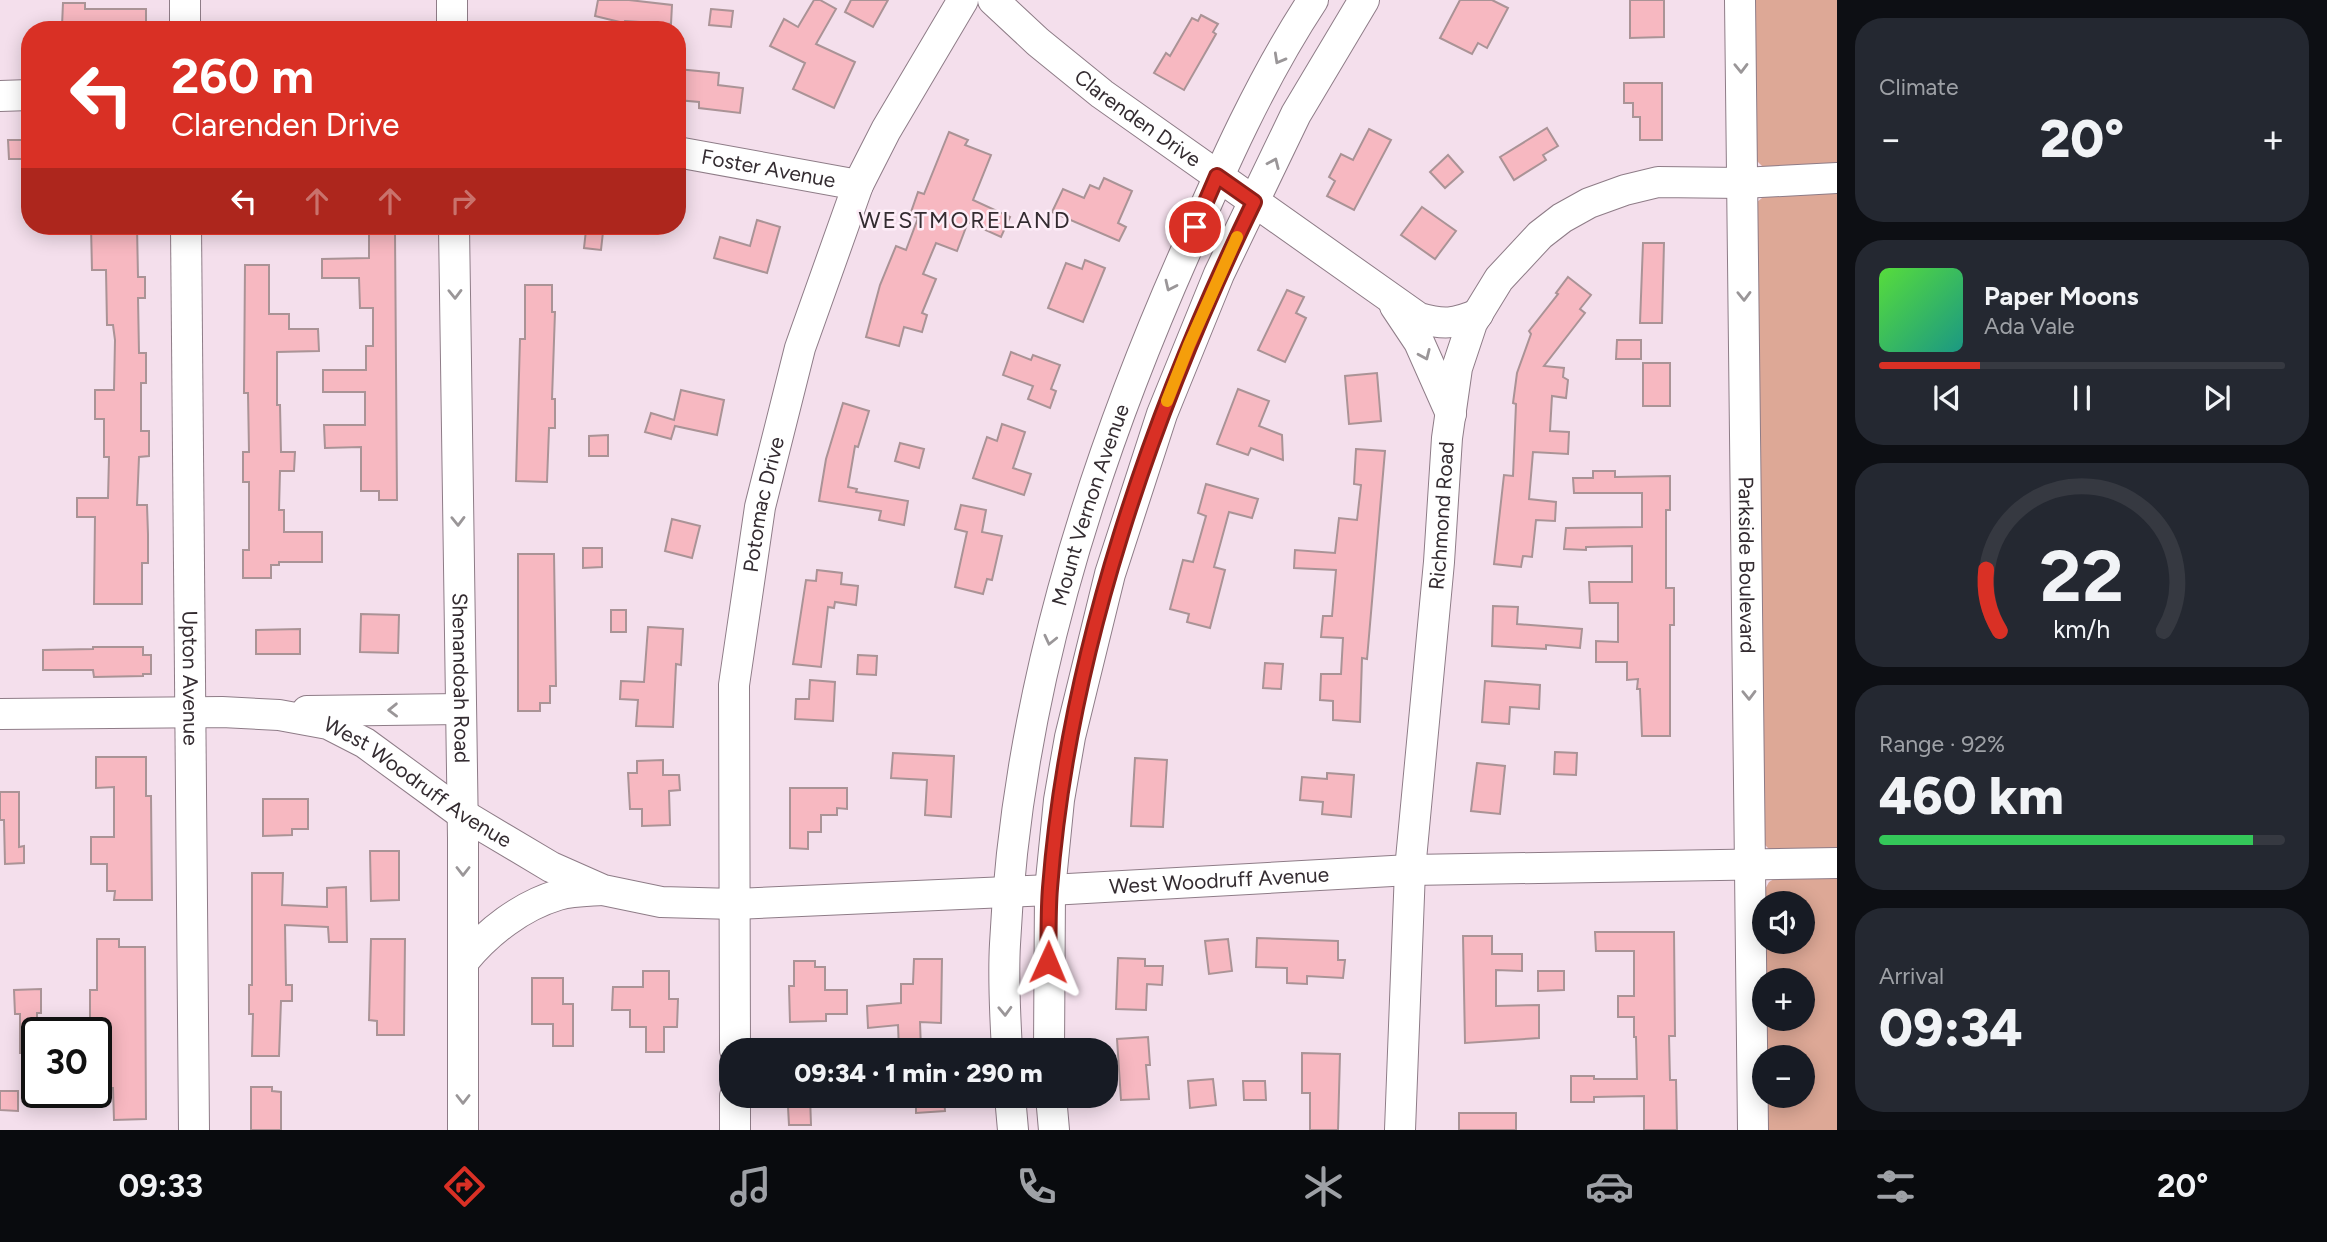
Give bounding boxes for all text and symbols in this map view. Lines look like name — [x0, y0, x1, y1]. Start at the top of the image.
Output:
text: 260 m — [171, 46, 314, 105]
icon: left — [56, 49, 147, 140]
one-way arrow — [1274, 52, 1287, 64]
one-way arrow — [1733, 63, 1748, 74]
street label: Clarenden Drive — [1070, 64, 1206, 172]
text: Climate — [1879, 73, 1958, 101]
text: Clarenden Drive — [171, 106, 400, 144]
text: 20° — [2040, 108, 2124, 170]
text: − — [1879, 116, 1903, 162]
text: + — [2261, 116, 2285, 162]
street label: Foster Avenue — [699, 144, 838, 193]
one-way arrow — [1266, 157, 1280, 170]
icon: left — [225, 182, 263, 220]
icon: ahead — [298, 182, 336, 220]
icon: ahead — [371, 182, 409, 220]
icon: right — [444, 182, 482, 220]
pin — [1165, 197, 1225, 257]
district label: WESTMORELAND — [859, 206, 1072, 234]
icon: arrive — [1176, 208, 1214, 246]
one-way arrow — [1164, 279, 1178, 291]
text: Paper Moons — [1984, 280, 2139, 312]
one-way arrow — [447, 289, 463, 300]
one-way arrow — [1736, 290, 1751, 301]
text: Ada Vale — [1984, 312, 2075, 340]
one-way arrow — [1417, 348, 1431, 360]
icon: previous — [1928, 379, 1966, 417]
icon: pause — [2063, 379, 2101, 417]
icon: next — [2198, 379, 2236, 417]
street label: Mount Vernon Avenue — [1046, 400, 1134, 608]
street label: Potomac Drive — [738, 434, 789, 574]
street label: Richmond Road — [1423, 441, 1459, 591]
street label: Parkside Boulevard — [1733, 476, 1761, 654]
one-way arrow — [450, 517, 466, 527]
text: 22 — [2040, 532, 2124, 619]
street label: Shenandoah Road — [447, 592, 475, 763]
street label: Upton Avenue — [177, 610, 204, 746]
text: km/h — [2053, 614, 2111, 644]
one-way arrow — [1043, 634, 1058, 646]
one-way arrow — [1741, 690, 1757, 700]
one-way arrow — [387, 702, 397, 718]
street label: West Woodruff Avenue — [320, 711, 516, 853]
text: Range · 92% — [1879, 730, 2005, 758]
text: 460 km — [1879, 765, 2064, 827]
street label: West Woodruff Avenue — [1108, 862, 1330, 899]
one-way arrow — [455, 867, 471, 877]
map controls — [1752, 891, 1815, 1108]
button: sound — [1752, 891, 1815, 954]
position arrow — [1011, 925, 1085, 999]
text: Arrival — [1879, 962, 1944, 990]
button: + — [1752, 968, 1815, 1031]
text: 09:34 — [1879, 997, 2023, 1059]
one-way arrow — [998, 1006, 1013, 1017]
speed limit sign: 30 — [21, 1017, 112, 1108]
button: − — [1752, 1045, 1815, 1108]
text: 09:34 · 1 min · 290 m — [794, 1057, 1043, 1089]
one-way arrow — [455, 1094, 471, 1105]
icon: directions — [440, 1162, 489, 1211]
icon: music — [726, 1162, 775, 1211]
icon: phone — [1012, 1162, 1061, 1211]
icon: climate — [1299, 1162, 1348, 1211]
icon: car — [1585, 1162, 1634, 1211]
icon: filters — [1871, 1162, 1920, 1211]
text: 09:33 — [119, 1167, 203, 1205]
text: 20° — [2157, 1167, 2208, 1205]

